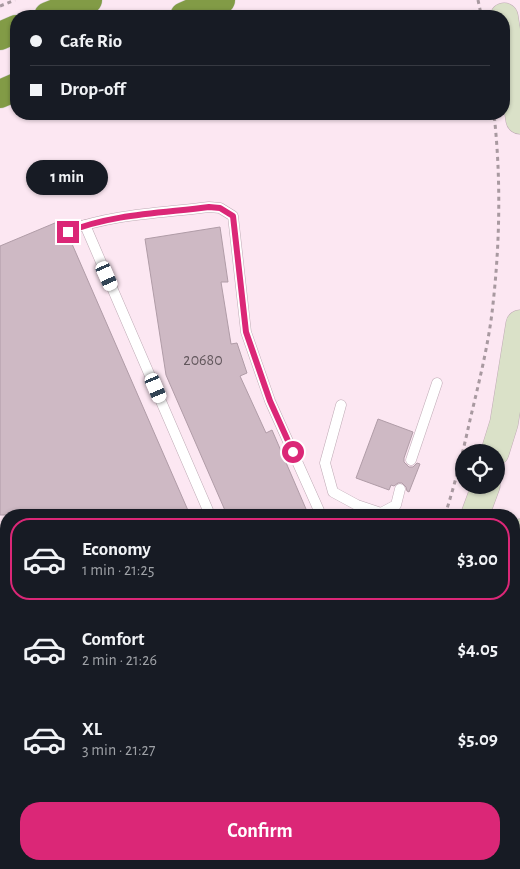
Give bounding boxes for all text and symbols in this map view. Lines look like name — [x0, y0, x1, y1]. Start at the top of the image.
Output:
text: Cafe Rio — [60, 32, 122, 51]
text: Drop-off — [60, 80, 125, 99]
callout: 1 min — [27, 160, 109, 194]
text: 1 min — [50, 169, 84, 185]
route end — [57, 221, 79, 243]
car — [94, 259, 119, 293]
house number: 20680 — [183, 352, 223, 368]
car — [143, 371, 168, 405]
route start — [282, 441, 304, 463]
map controls — [455, 444, 505, 494]
button: locate — [455, 444, 505, 494]
icon: car — [22, 537, 67, 582]
text: Economy — [82, 540, 151, 559]
text: $3.00 — [457, 550, 498, 569]
text: 1 min · 21:25 — [82, 562, 154, 578]
icon: car — [22, 627, 67, 672]
text: Comfort — [82, 630, 144, 649]
text: $4.05 — [457, 640, 498, 659]
text: 2 min · 21:26 — [82, 652, 157, 668]
icon: car — [22, 717, 67, 762]
text: XL — [82, 720, 102, 739]
text: $5.09 — [458, 730, 498, 749]
text: 3 min · 21:27 — [82, 742, 156, 758]
button: Confirm — [20, 802, 500, 860]

